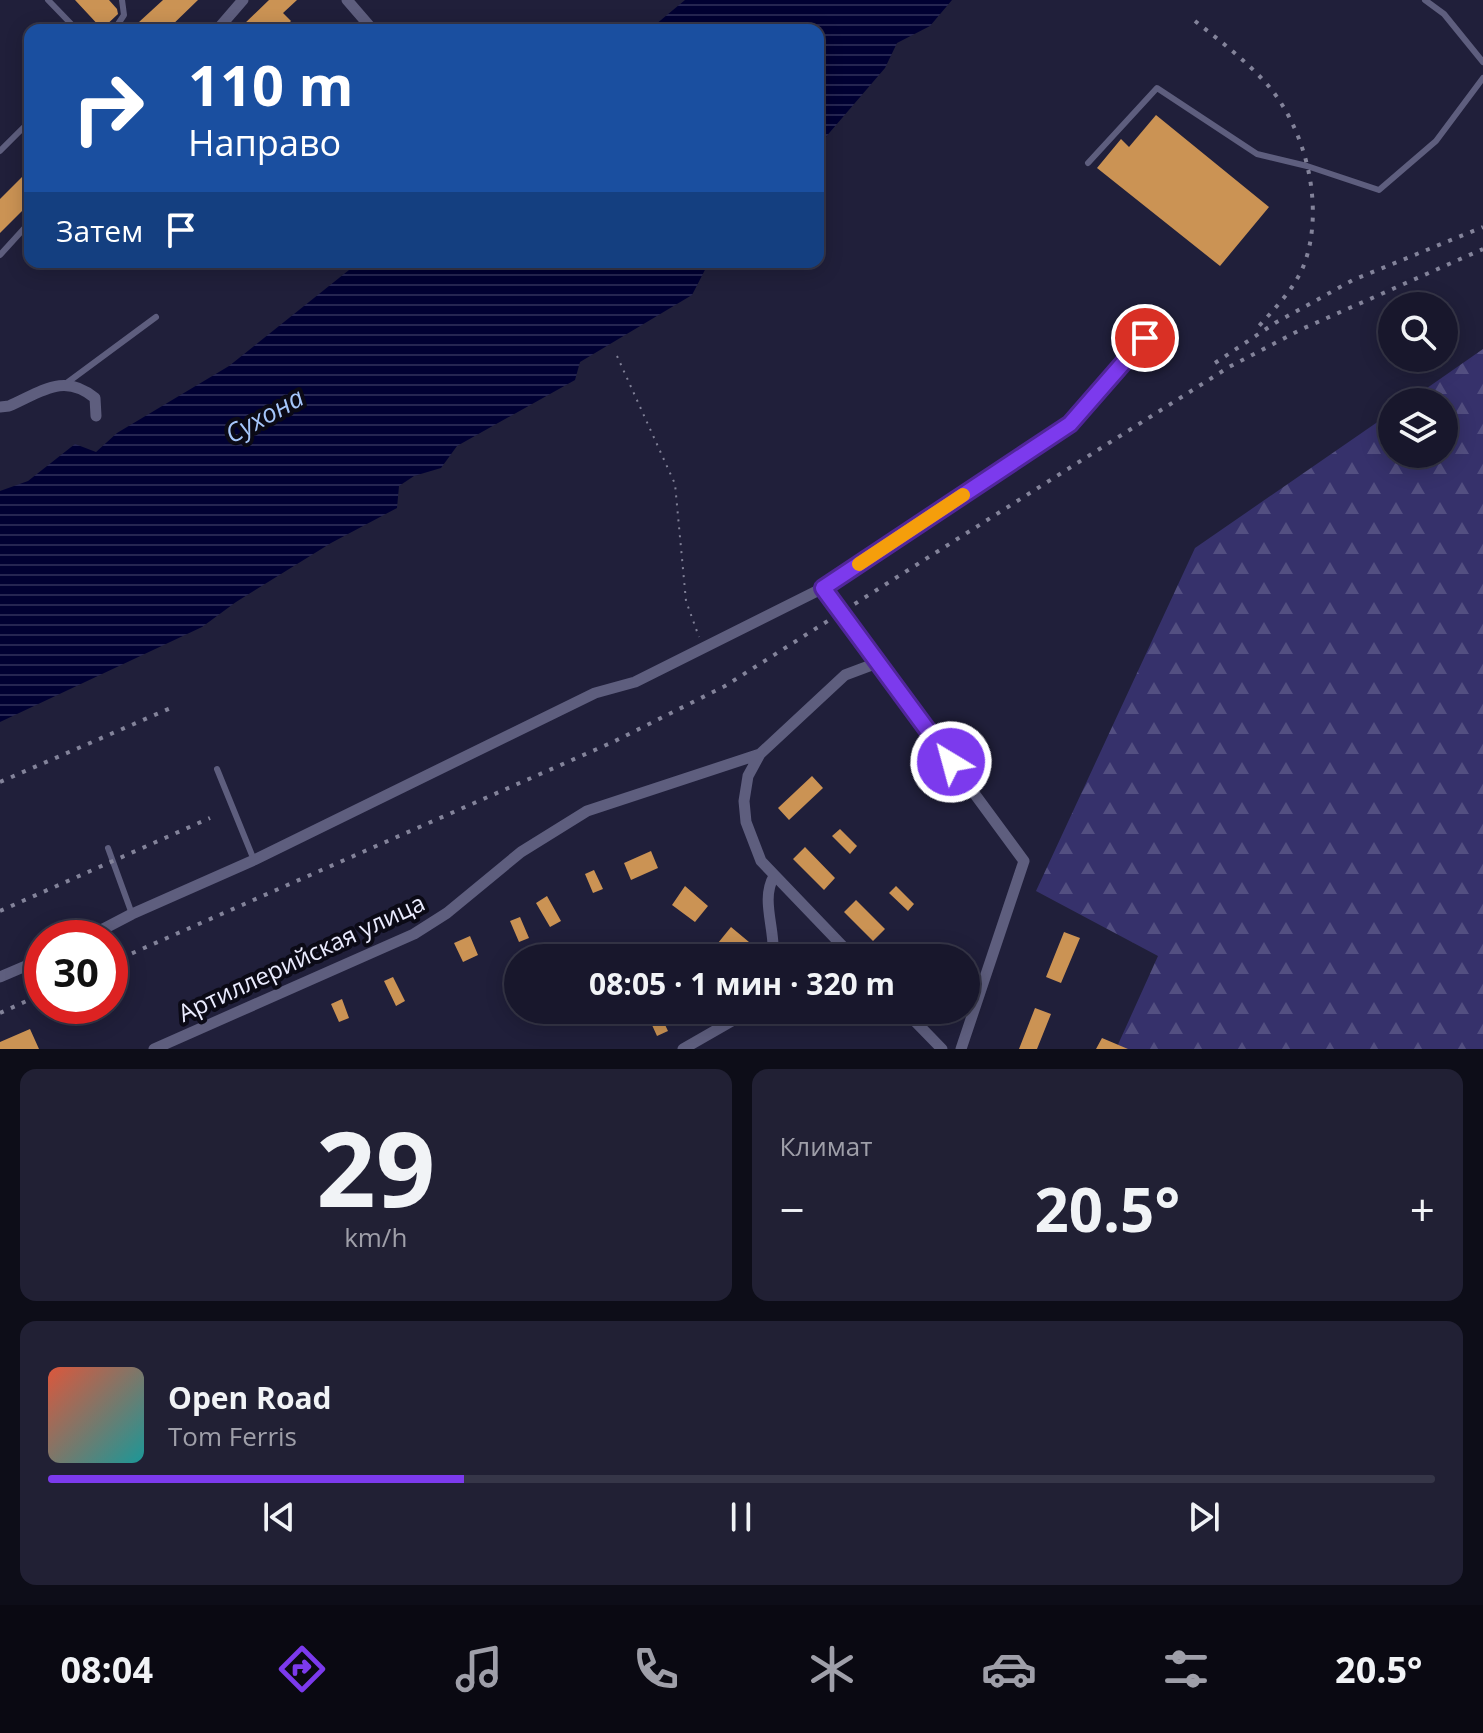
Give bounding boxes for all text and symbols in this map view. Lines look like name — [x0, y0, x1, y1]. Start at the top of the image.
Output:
text: 110 m — [188, 46, 354, 122]
icon: right — [56, 56, 160, 160]
text: Направо — [188, 118, 341, 167]
icon: arrive — [159, 208, 203, 252]
text: Затем — [56, 210, 143, 251]
map controls — [1378, 292, 1458, 468]
button: search — [1378, 292, 1458, 372]
pin — [1111, 304, 1179, 372]
icon: arrive — [1123, 316, 1167, 360]
water label: Сухона — [218, 379, 310, 451]
button: layers — [1378, 388, 1458, 468]
position arrow — [909, 720, 993, 804]
street label: Артиллерийская улица — [172, 885, 430, 1029]
speed limit sign: 30 — [24, 920, 128, 1024]
text: 08:05 · 1 мин · 320 m — [589, 963, 895, 1004]
text: 29 — [316, 1096, 435, 1237]
text: Климат — [780, 1128, 873, 1164]
text: 20.5° — [1034, 1168, 1180, 1250]
text: − — [780, 1179, 805, 1239]
text: + — [1410, 1179, 1435, 1239]
text: km/h — [344, 1219, 407, 1255]
text: Open Road — [168, 1377, 332, 1418]
text: Tom Ferris — [168, 1418, 297, 1454]
icon: previous — [257, 1495, 301, 1539]
icon: pause — [719, 1495, 763, 1539]
icon: next — [1182, 1495, 1226, 1539]
icon: directions — [274, 1641, 330, 1697]
icon: music — [451, 1641, 507, 1697]
icon: phone — [628, 1641, 684, 1697]
icon: climate — [804, 1641, 860, 1697]
icon: car — [981, 1641, 1037, 1697]
icon: filters — [1158, 1641, 1214, 1697]
text: 08:04 — [60, 1645, 153, 1694]
text: 20.5° — [1335, 1645, 1422, 1694]

